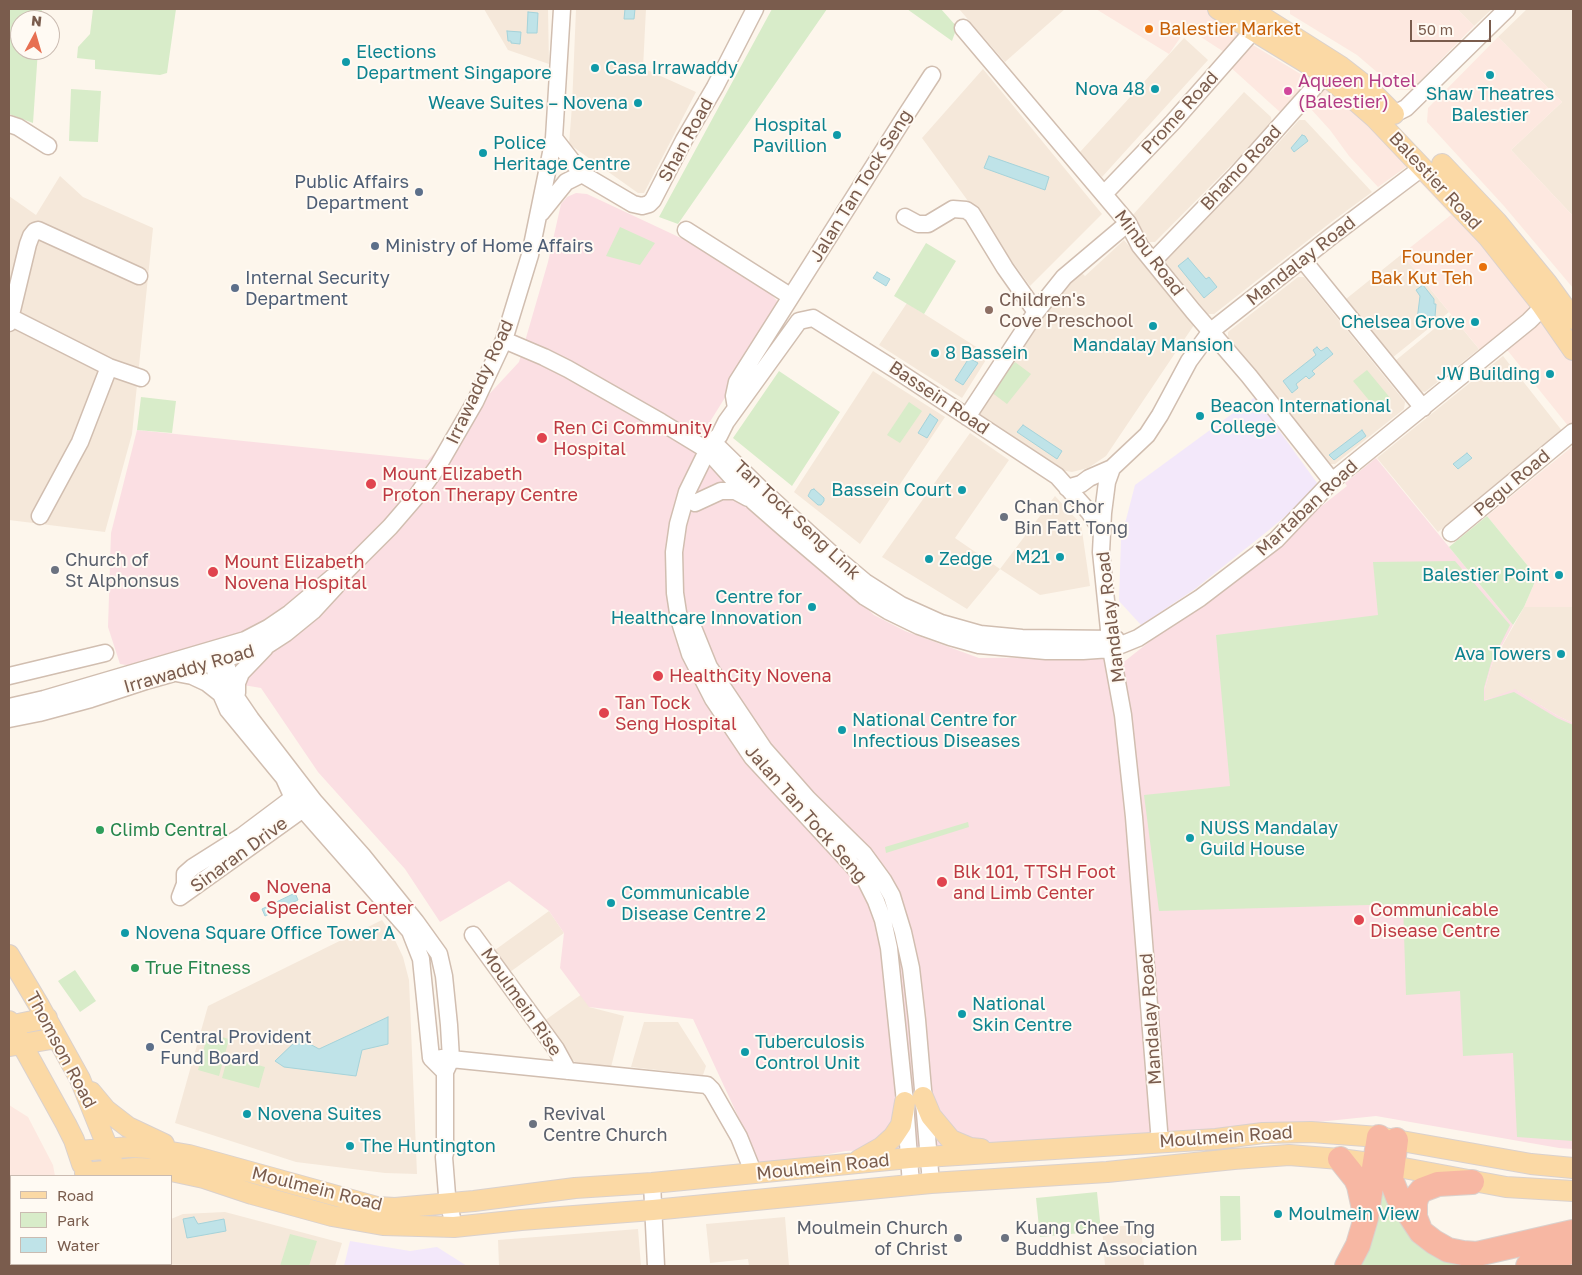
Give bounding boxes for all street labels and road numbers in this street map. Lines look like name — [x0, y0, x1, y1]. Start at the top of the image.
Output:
street label: Prome Road — [1137, 67, 1223, 159]
street label: Shan Road — [654, 94, 718, 186]
street label: Jalan Tan Tock Seng — [805, 106, 917, 266]
street label: Bhamo Road — [1196, 121, 1286, 215]
street label: Balestier Road — [1384, 128, 1486, 234]
street label: Minbu Road — [1110, 206, 1188, 300]
street label: Mandalay Road — [1242, 212, 1360, 310]
street label: Irrawaddy Road — [442, 316, 518, 448]
street label: Bassein Road — [885, 357, 993, 439]
street label: Pegu Road — [1470, 445, 1554, 521]
street label: Martaban Road — [1252, 455, 1362, 561]
street label: Tan Tock Seng Link — [729, 456, 865, 584]
street label: Mandalay Road — [1092, 550, 1130, 684]
street label: Irrawaddy Road — [121, 640, 257, 698]
street label: Jalan Tan Tock Seng — [740, 741, 872, 887]
street label: Sinaran Drive — [186, 813, 292, 897]
street label: Moulmein Rise — [476, 944, 566, 1060]
street label: Mandalay Road — [1136, 952, 1166, 1086]
street label: Thomson Road — [21, 988, 101, 1112]
street label: Moulmein Road — [1159, 1122, 1293, 1152]
street label: Moulmein Road — [755, 1149, 891, 1185]
street label: Moulmein Road — [249, 1162, 385, 1216]

